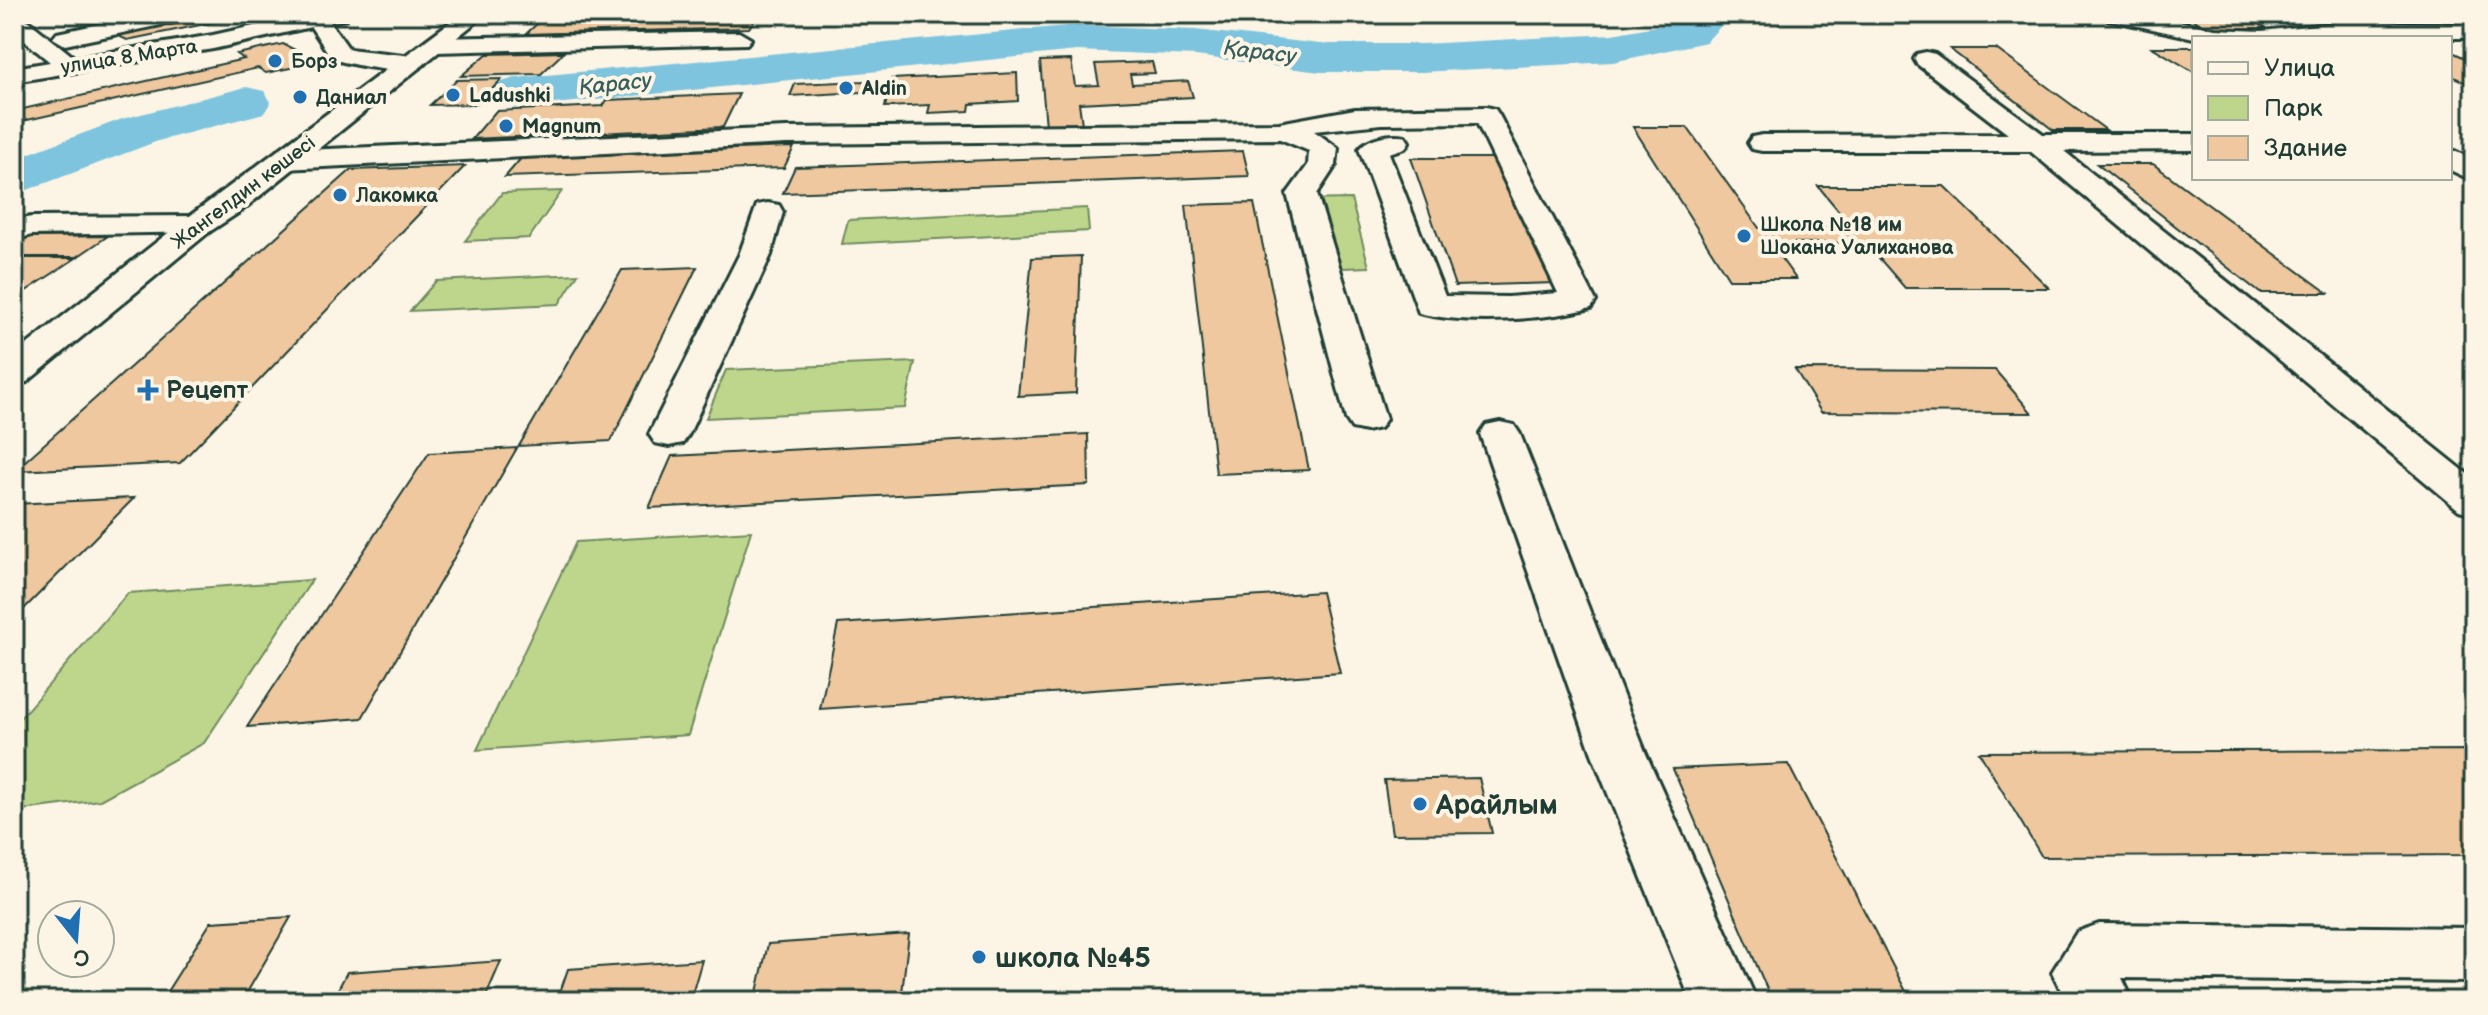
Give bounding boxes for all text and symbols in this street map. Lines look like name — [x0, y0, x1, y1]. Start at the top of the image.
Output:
street label: улица 8 Марта — [59, 34, 199, 80]
water label: Қарасу — [1222, 35, 1299, 70]
legend — [2192, 36, 2452, 180]
place label: Борз — [291, 50, 337, 74]
marker: Борз — [266, 52, 284, 70]
text: Улица — [2264, 54, 2335, 83]
water label: Қарасу — [577, 67, 654, 102]
place label: Aldin — [861, 77, 907, 101]
marker: Aldin — [837, 79, 855, 97]
place label: Ladushki — [469, 84, 551, 108]
place label: Даниал — [316, 86, 387, 110]
marker: Ladushki — [444, 86, 462, 104]
marker: Даниал — [291, 88, 309, 106]
text: Парк — [2264, 94, 2323, 123]
place label: Magnum — [522, 115, 601, 139]
marker: Magnum — [497, 117, 515, 135]
street label: Жангелдин көшесі — [167, 131, 320, 255]
text: Здание — [2264, 134, 2347, 163]
place label: Лакомка — [355, 184, 438, 208]
marker: Лакомка — [331, 186, 349, 204]
place label: Школа №18 им Шокана Уалиханова — [1760, 213, 1954, 260]
marker: Школа №18 им Шокана Уалиханова — [1735, 227, 1753, 245]
place label: Рецепт — [166, 376, 249, 405]
marker: Рецепт — [137, 379, 159, 401]
place label: Арайлым — [1435, 789, 1558, 822]
marker: Арайлым — [1411, 795, 1429, 813]
north arrow — [36, 899, 116, 979]
text: С — [70, 942, 93, 972]
place label: школа №45 — [995, 942, 1151, 975]
marker: школа №45 — [970, 948, 988, 966]

